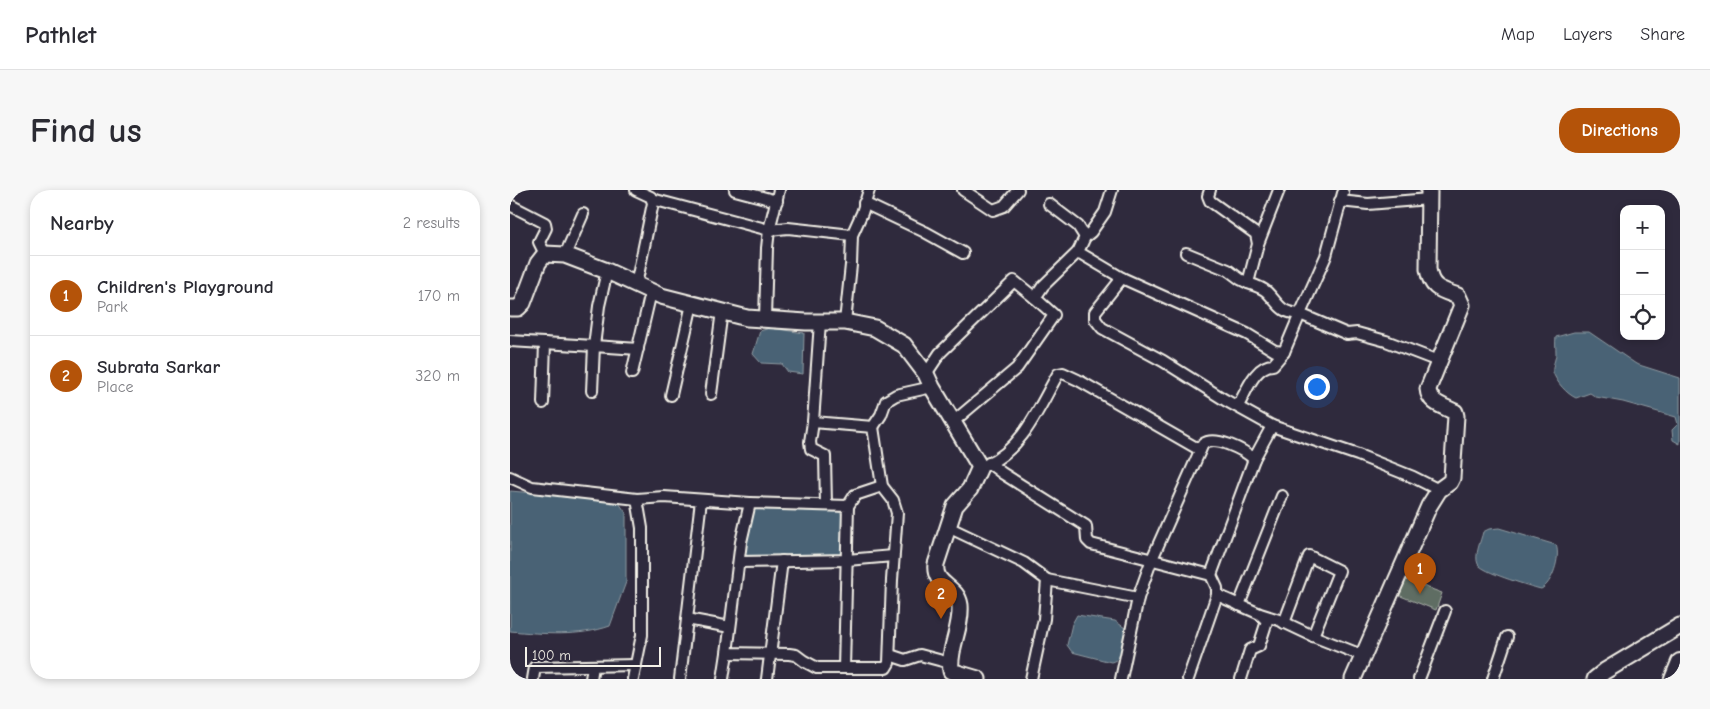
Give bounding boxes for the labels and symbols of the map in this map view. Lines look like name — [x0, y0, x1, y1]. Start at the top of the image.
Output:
your location — [1304, 374, 1330, 400]
pin: 1 — [1404, 553, 1436, 594]
pin: 2 — [925, 578, 957, 619]
scale bar — [525, 644, 661, 667]

